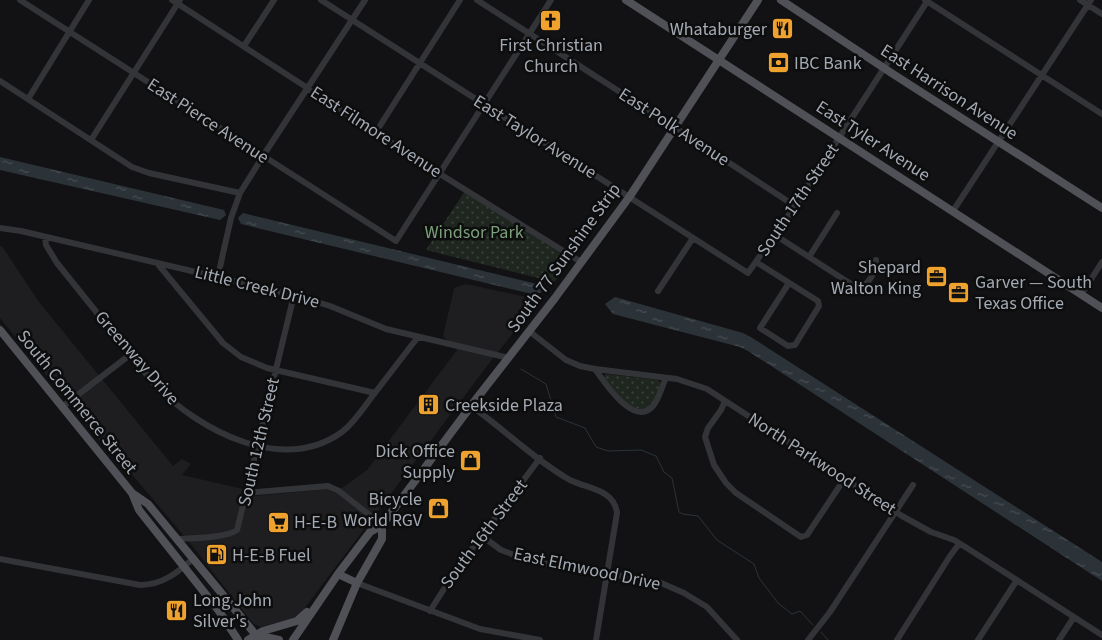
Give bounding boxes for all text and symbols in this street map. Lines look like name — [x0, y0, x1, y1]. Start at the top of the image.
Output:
church icon: First Christian Church — [539, 8, 563, 32]
place label: Whataburger — [670, 17, 768, 42]
restaurant icon: Whataburger — [771, 17, 795, 41]
place label: First Christian Church — [499, 33, 603, 79]
street label: East Harrison Avenue — [875, 38, 1023, 146]
bank icon: IBC Bank — [766, 51, 790, 75]
place label: IBC Bank — [794, 51, 862, 76]
street label: East Pierce Avenue — [142, 72, 274, 170]
street label: East Filmore Avenue — [305, 80, 447, 184]
street label: East Polk Avenue — [614, 82, 734, 172]
street label: East Taylor Avenue — [469, 89, 601, 185]
street label: East Tyler Avenue — [811, 95, 935, 187]
street label: South 17th Street — [751, 139, 845, 261]
street label: South 77 Sunshine Strip — [501, 178, 627, 338]
park label: Windsor Park — [424, 220, 524, 245]
place label: Shepard Walton King — [831, 255, 921, 301]
street label: Little Creek Drive — [192, 259, 322, 315]
office icon: Shepard Walton King — [925, 265, 949, 289]
place label: Garver — South Texas Office — [975, 270, 1092, 316]
office icon: Garver — South Texas Office — [947, 280, 971, 304]
street label: Greenway Drive — [89, 305, 185, 411]
street label: South Commerce Street — [11, 325, 143, 479]
street label: South 12th Street — [232, 375, 286, 509]
building icon: Creekside Plaza — [417, 393, 441, 417]
place label: Creekside Plaza — [445, 393, 563, 418]
street label: North Parkwood Street — [743, 407, 901, 521]
place label: Dick Office Supply — [375, 439, 456, 485]
shop icon: Dick Office Supply — [459, 449, 483, 473]
street label: South 16th Street — [435, 474, 533, 594]
place label: Bicycle World RGV — [343, 487, 423, 533]
shop icon: Bicycle World RGV — [426, 497, 450, 521]
supermarket icon: H-E-B — [266, 510, 290, 534]
place label: H-E-B — [294, 510, 337, 535]
street label: East Elmwood Drive — [511, 541, 663, 597]
fuel station icon: H-E-B Fuel — [204, 543, 228, 567]
place label: H-E-B Fuel — [232, 543, 311, 568]
place label: Long John Silver's — [193, 588, 272, 634]
restaurant icon: Long John Silver's — [165, 598, 189, 622]

